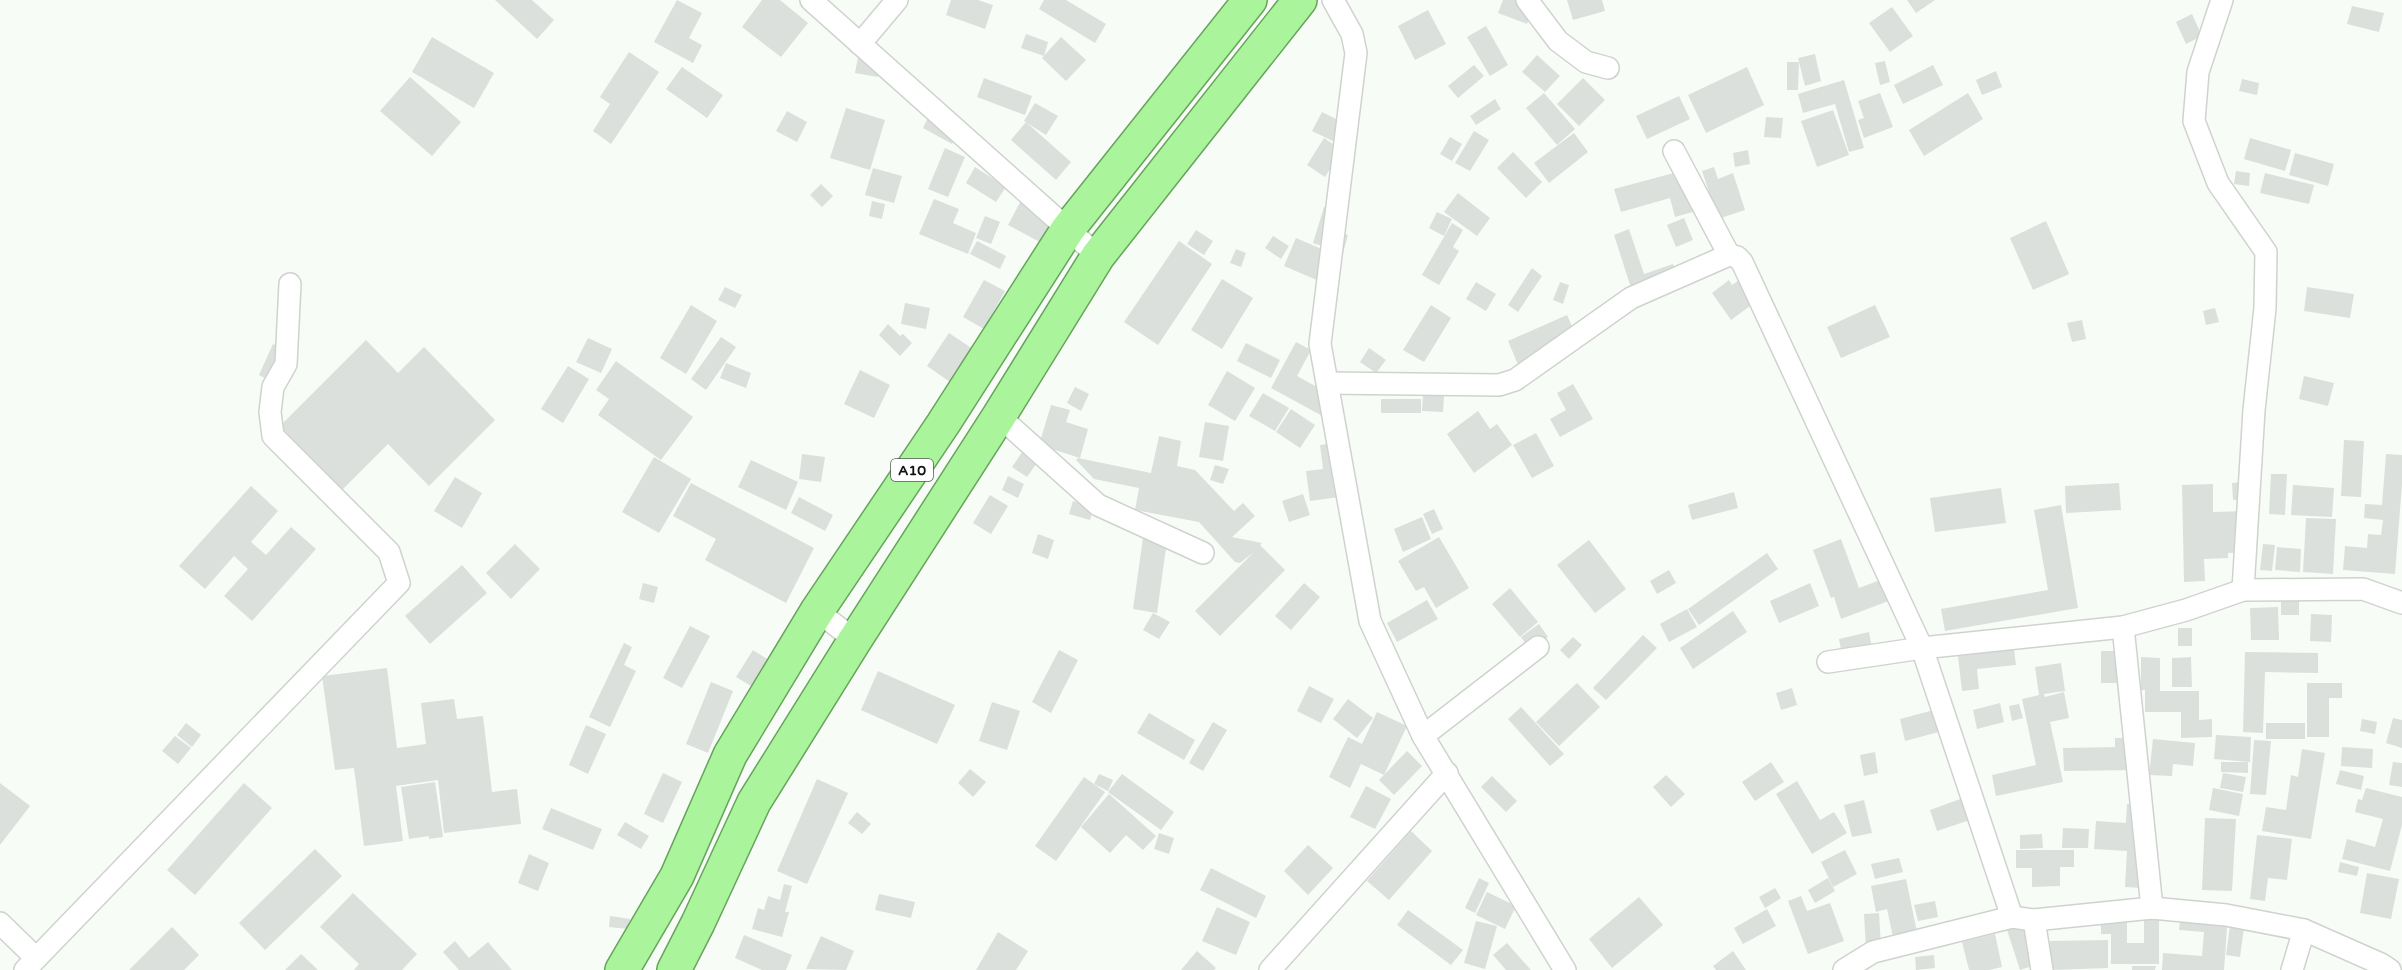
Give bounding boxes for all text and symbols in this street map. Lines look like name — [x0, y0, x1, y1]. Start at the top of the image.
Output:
road number: A10 — [891, 459, 933, 481]

